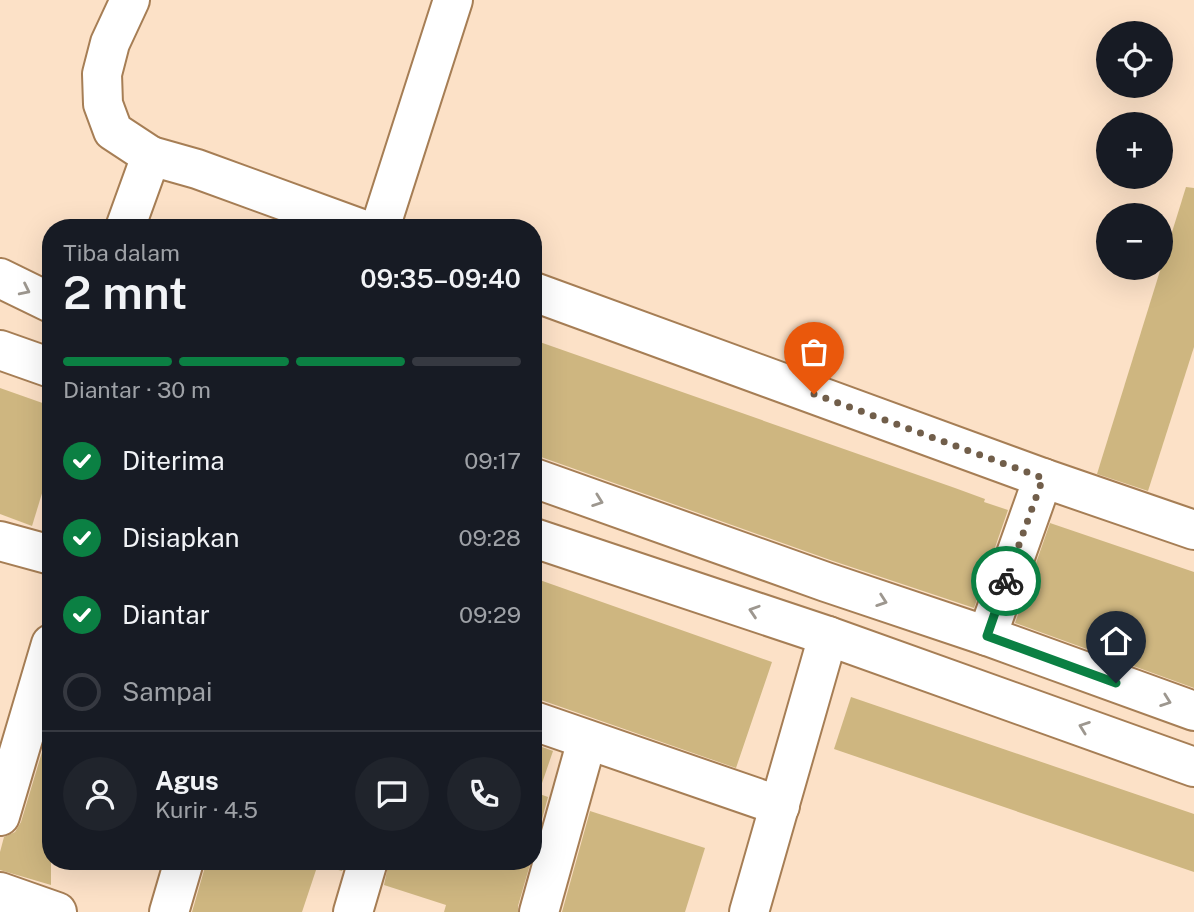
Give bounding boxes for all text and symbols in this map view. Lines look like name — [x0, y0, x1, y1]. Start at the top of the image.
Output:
map controls — [1096, 21, 1173, 280]
button: locate — [1096, 21, 1173, 98]
button: + — [1096, 112, 1173, 189]
button: − — [1096, 203, 1173, 280]
text: Tiba dalam — [63, 239, 180, 266]
text: 09:35–09:40 — [360, 263, 521, 294]
text: 2 mnt — [63, 265, 187, 319]
one-way arrow — [18, 282, 30, 296]
pin — [784, 322, 844, 394]
icon: bag — [795, 333, 833, 371]
text: Diantar · 30 m — [63, 376, 211, 403]
icon: check — [63, 442, 101, 480]
text: Diterima — [122, 445, 225, 476]
text: 09:17 — [464, 447, 521, 474]
one-way arrow — [591, 493, 604, 507]
icon: check — [63, 519, 101, 557]
text: Disiapkan — [122, 522, 240, 553]
text: 09:28 — [458, 524, 521, 551]
courier — [971, 546, 1041, 616]
icon: bike — [987, 562, 1025, 600]
one-way arrow — [875, 593, 887, 607]
icon: check — [63, 596, 101, 634]
text: Diantar — [122, 599, 210, 630]
text: 09:29 — [459, 601, 521, 628]
one-way arrow — [748, 605, 760, 619]
pin — [1086, 611, 1146, 683]
icon: home — [1097, 622, 1135, 660]
text: Sampai — [122, 676, 212, 707]
one-way arrow — [1159, 693, 1171, 707]
one-way arrow — [1078, 721, 1090, 735]
button: person — [63, 757, 137, 831]
button: chat — [355, 757, 429, 831]
button: phone — [447, 757, 521, 831]
text: Agus — [155, 765, 219, 796]
text: Kurir · 4.5 — [155, 796, 258, 823]

